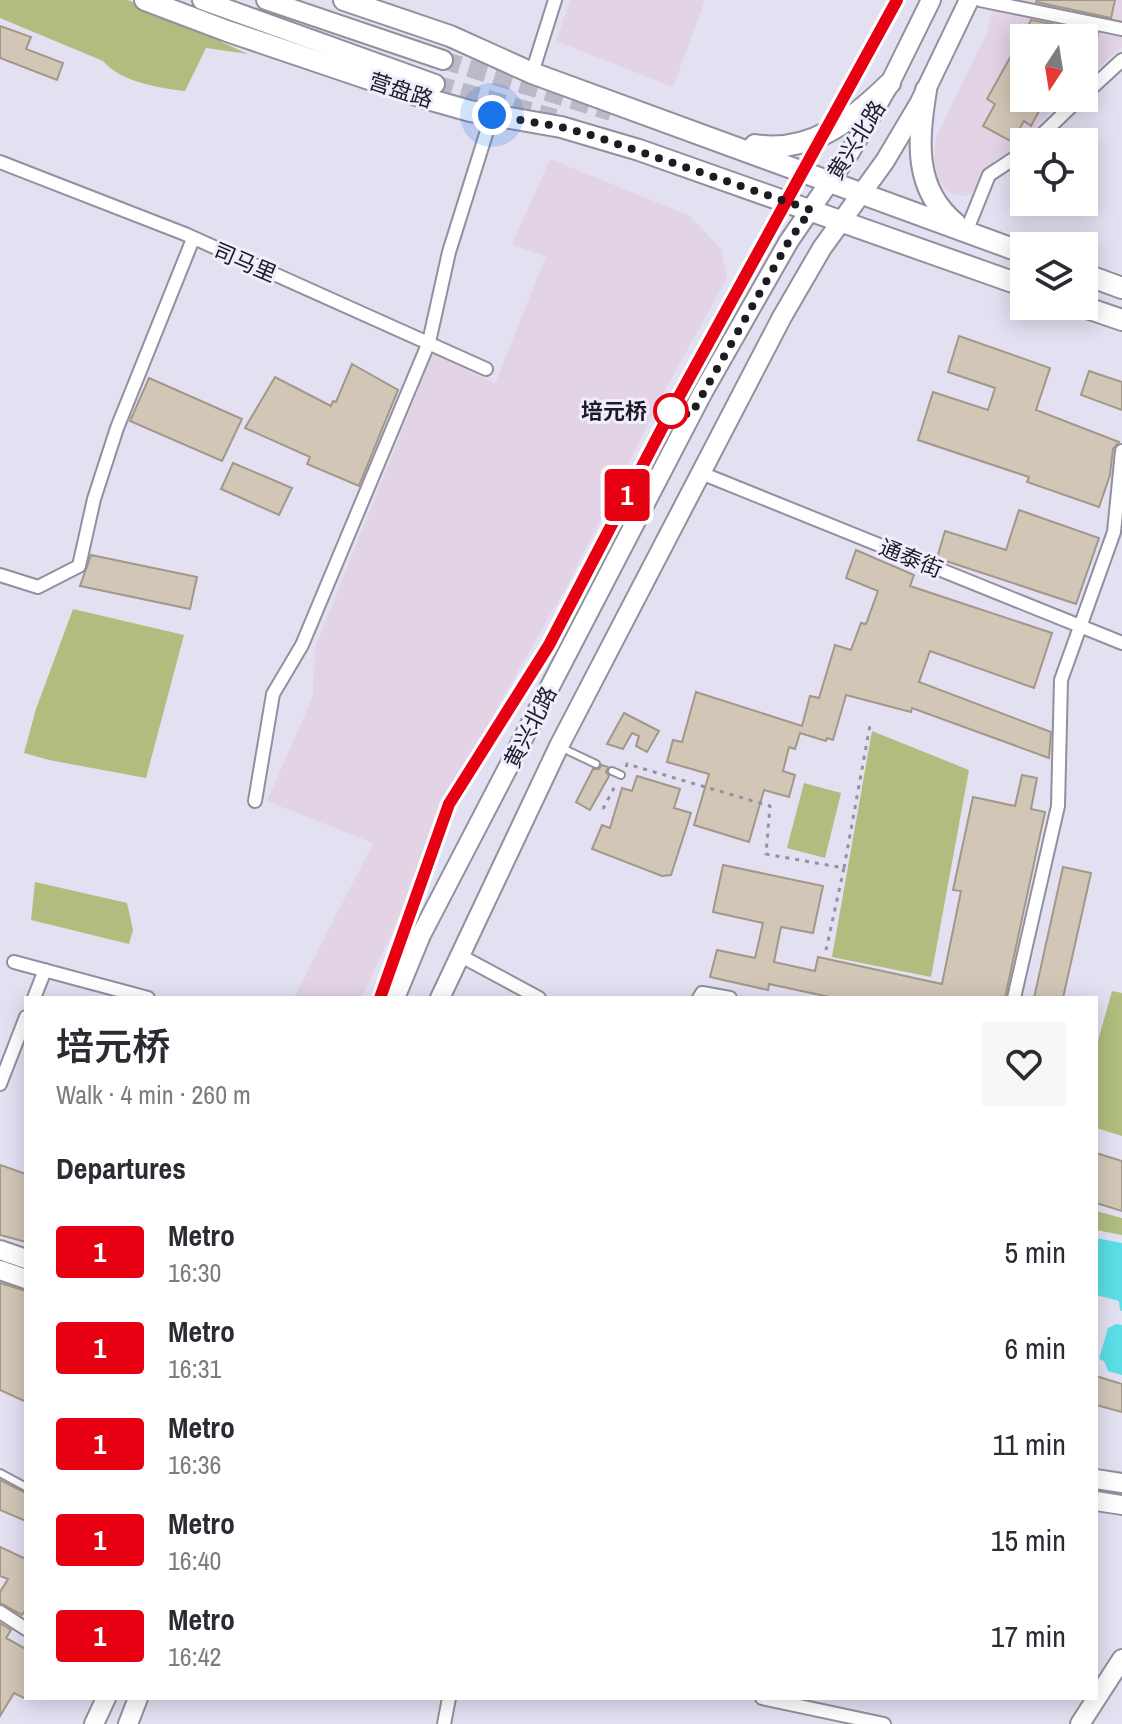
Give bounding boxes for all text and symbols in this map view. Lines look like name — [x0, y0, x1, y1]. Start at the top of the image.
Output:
north arrow — [1010, 24, 1098, 112]
map controls — [1010, 24, 1098, 320]
street label: 营盘路 — [365, 66, 437, 114]
your location — [472, 95, 512, 135]
street label: 黄兴北路 — [820, 95, 892, 185]
button: locate — [1010, 128, 1098, 216]
button: layers — [1010, 232, 1098, 320]
street label: 司马里 — [209, 235, 281, 289]
marker: 培元桥 — [654, 394, 688, 428]
place label: 培元桥 — [581, 396, 647, 426]
line badge: 1 — [601, 469, 653, 521]
text: 1 — [621, 476, 633, 514]
street label: 通泰街 — [875, 532, 947, 584]
street label: 黄兴北路 — [497, 681, 563, 773]
text: 培元桥 — [56, 1021, 170, 1072]
button: heart — [982, 1022, 1066, 1106]
text: Walk · 4 min · 260 m — [56, 1077, 251, 1112]
text: Departures — [56, 1148, 186, 1188]
text: Metro — [168, 1215, 235, 1255]
text: 5 min — [1004, 1232, 1066, 1272]
text: 1 — [94, 1233, 106, 1271]
text: 16:30 — [168, 1255, 221, 1290]
text: Metro — [168, 1311, 235, 1351]
text: 6 min — [1004, 1328, 1066, 1368]
text: 1 — [94, 1329, 106, 1367]
text: 16:31 — [168, 1351, 221, 1386]
text: Metro — [168, 1407, 235, 1447]
text: 11 min — [993, 1424, 1066, 1464]
text: 1 — [94, 1425, 106, 1463]
text: 16:36 — [168, 1447, 221, 1482]
text: Metro — [168, 1503, 235, 1543]
text: 15 min — [991, 1520, 1066, 1560]
text: 1 — [94, 1521, 106, 1559]
text: 16:40 — [168, 1543, 221, 1578]
text: Metro — [168, 1599, 235, 1639]
text: 17 min — [991, 1616, 1066, 1656]
text: 1 — [94, 1617, 106, 1655]
text: 16:42 — [168, 1639, 221, 1674]

